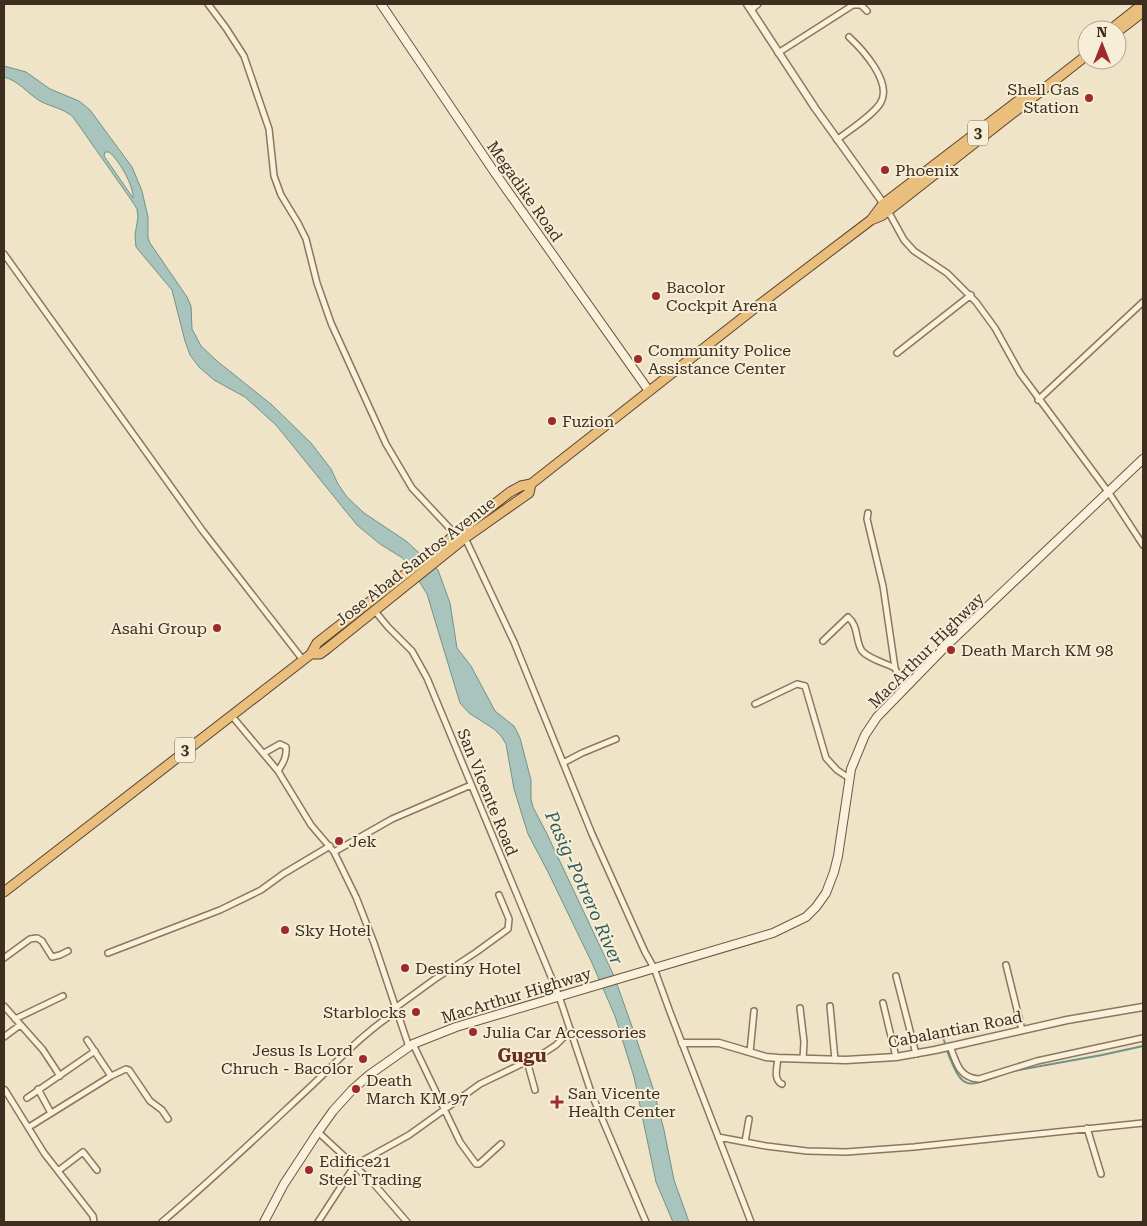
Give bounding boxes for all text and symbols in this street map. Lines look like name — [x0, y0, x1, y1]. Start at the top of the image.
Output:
north arrow — [1077, 20, 1127, 70]
text: N — [1097, 24, 1108, 40]
place label: Shell Gas Station — [1007, 80, 1079, 117]
marker: Shell Gas Station — [1083, 92, 1095, 104]
road number: 3 — [968, 120, 988, 146]
street label: Megadike Road — [483, 137, 566, 245]
place label: Phoenix — [895, 161, 960, 180]
marker: Phoenix — [879, 164, 891, 176]
place label: Bacolor Cockpit Arena — [666, 278, 777, 315]
marker: Bacolor Cockpit Arena — [650, 290, 662, 302]
place label: Community Police Assistance Center — [648, 341, 791, 378]
marker: Community Police Assistance Center — [632, 353, 644, 365]
place label: Fuzion — [562, 412, 614, 431]
marker: Fuzion — [546, 415, 558, 427]
street label: Jose Abad Santos Avenue — [332, 493, 499, 630]
street label: MacArthur Highway — [865, 588, 989, 712]
place label: Asahi Group — [111, 619, 207, 638]
marker: Asahi Group — [211, 622, 223, 634]
place label: Death March KM 98 — [961, 641, 1113, 660]
marker: Death March KM 98 — [945, 644, 957, 656]
street label: San Vicente Road — [453, 726, 522, 859]
road number: 3 — [175, 738, 195, 762]
water label: Pasig-Potrero River — [541, 807, 628, 968]
place label: Jek — [349, 832, 377, 851]
marker: Jek — [333, 835, 345, 847]
place label: Sky Hotel — [295, 921, 371, 940]
marker: Sky Hotel — [279, 924, 291, 936]
place label: Destiny Hotel — [415, 959, 521, 978]
marker: Destiny Hotel — [399, 962, 411, 974]
street label: MacArthur Highway — [439, 963, 594, 1027]
place label: Starblocks — [323, 1003, 406, 1022]
marker: Starblocks — [410, 1006, 422, 1018]
street label: Cabalantian Road — [886, 1007, 1024, 1052]
place label: Julia Car Accessories — [483, 1023, 647, 1042]
marker: Julia Car Accessories — [467, 1026, 479, 1038]
place label: Jesus Is Lord Chruch - Bacolor — [221, 1041, 353, 1078]
district label: Gugu — [497, 1045, 547, 1066]
marker: Jesus Is Lord Chruch - Bacolor — [357, 1053, 369, 1065]
place label: Death March KM 97 — [366, 1071, 468, 1108]
marker: Death March KM 97 — [350, 1083, 362, 1095]
place label: San Vicente Health Center — [568, 1084, 676, 1121]
marker: San Vicente Health Center — [550, 1095, 564, 1109]
place label: Edifice21 Steel Trading — [319, 1152, 422, 1189]
marker: Edifice21 Steel Trading — [303, 1164, 315, 1176]

